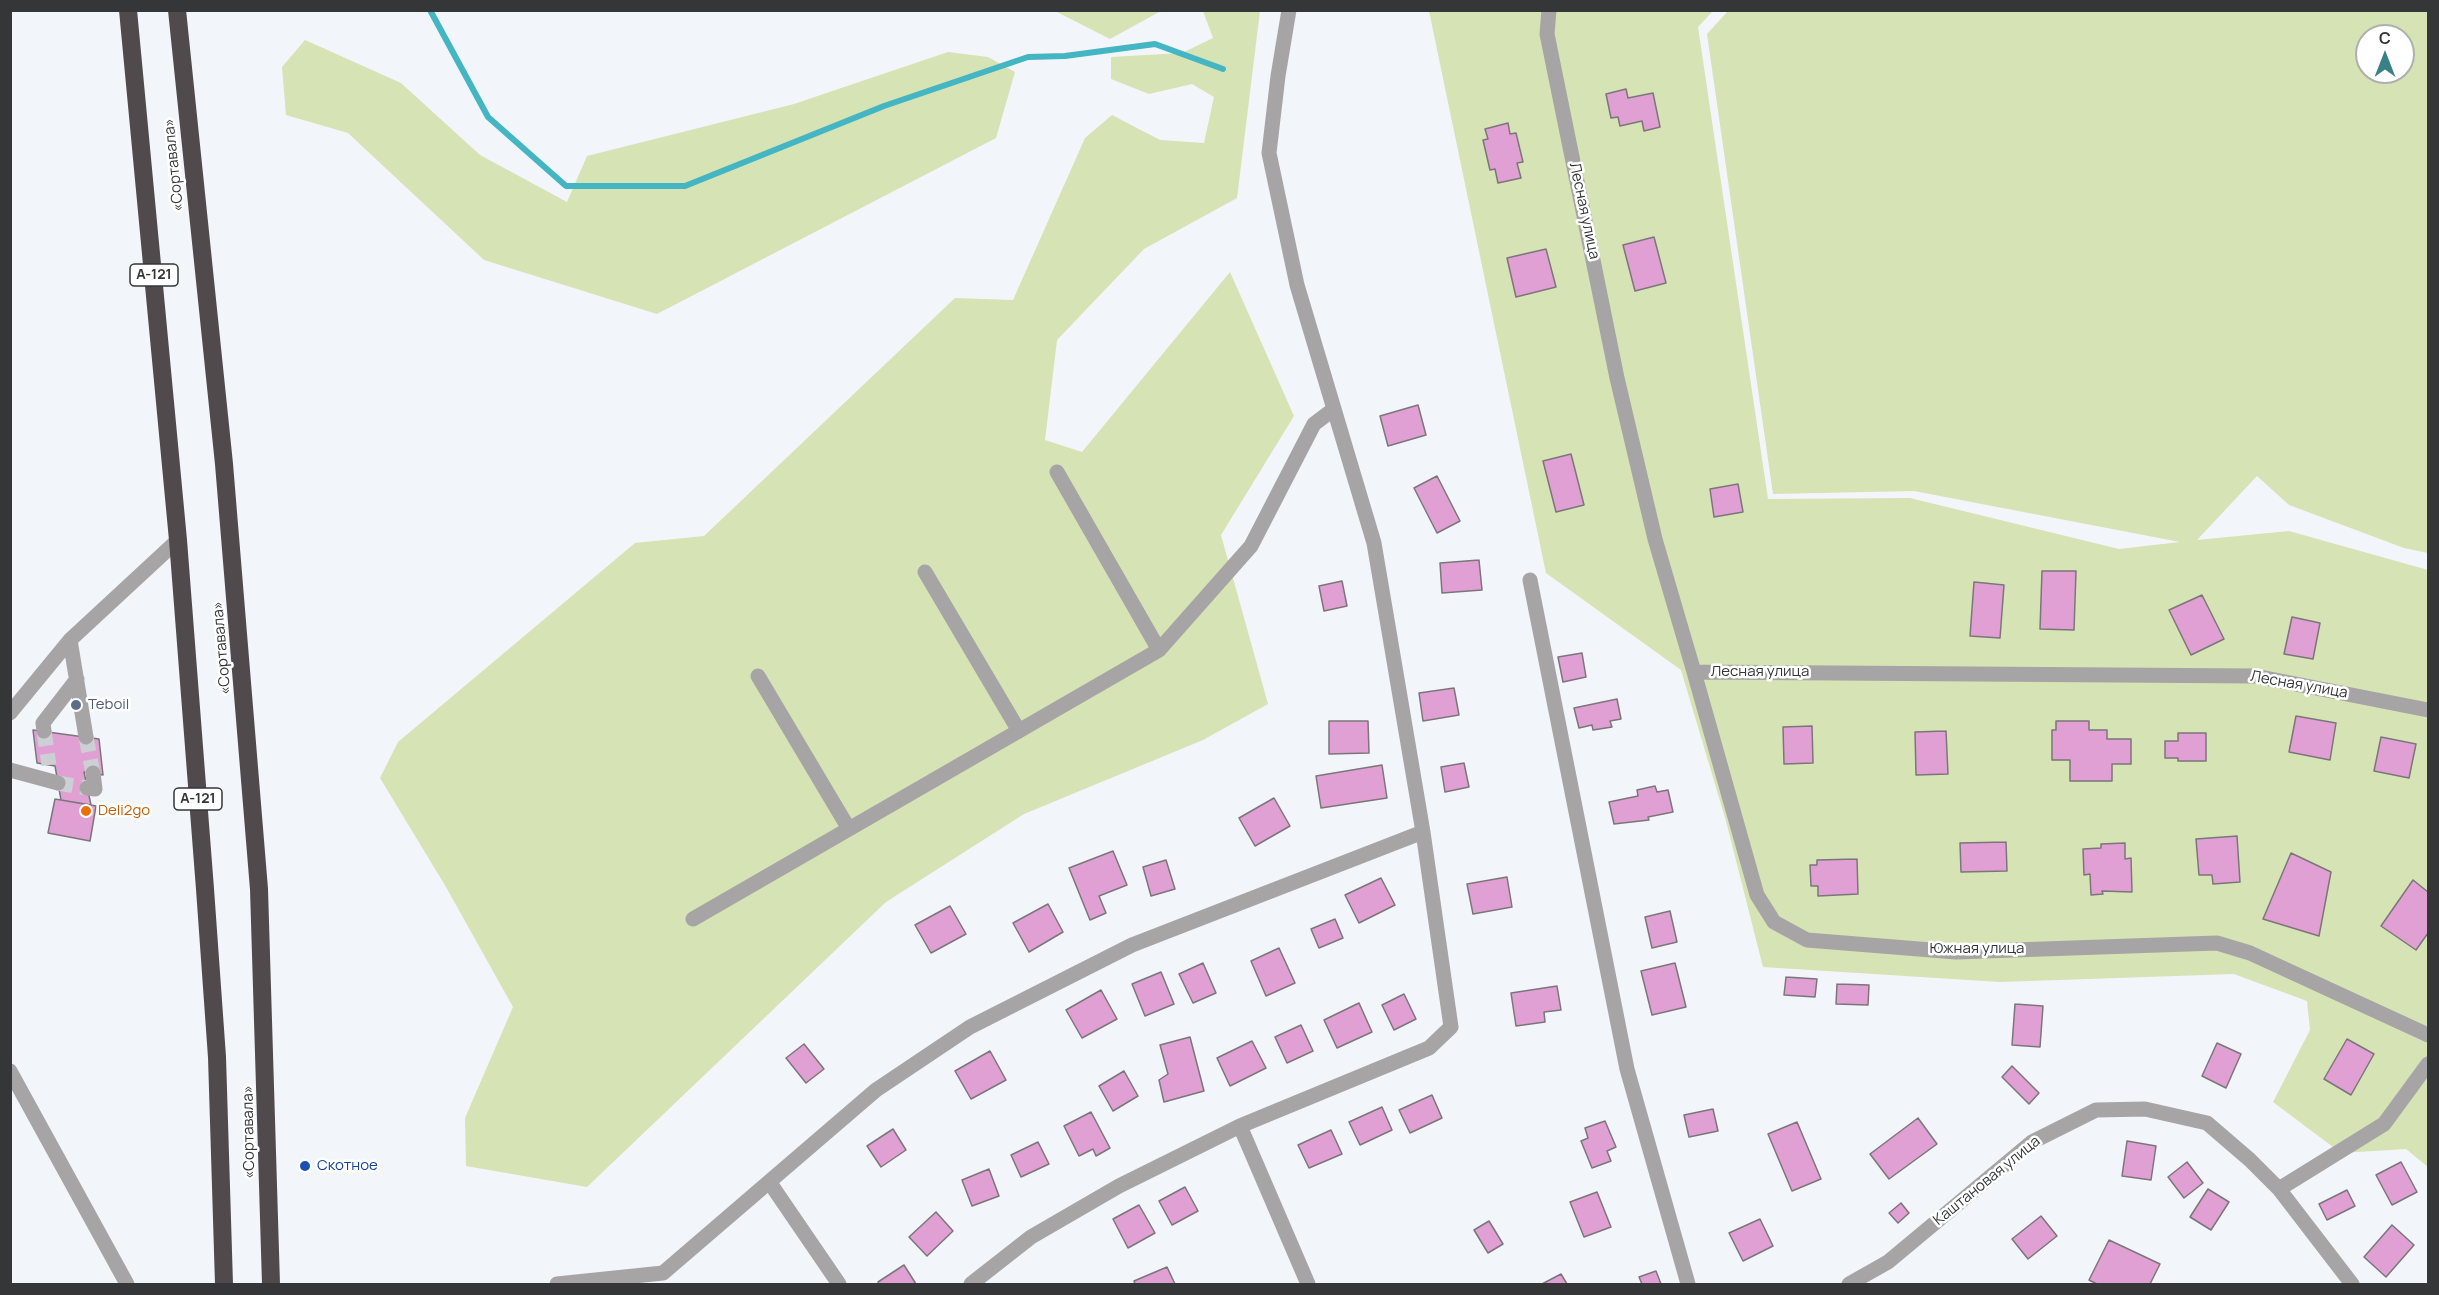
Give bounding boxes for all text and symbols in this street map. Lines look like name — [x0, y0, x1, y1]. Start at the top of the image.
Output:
north arrow — [2355, 24, 2415, 84]
text: С — [2379, 27, 2391, 49]
street label: «Сортавала» — [160, 118, 188, 212]
street label: Лесная улица — [1565, 161, 1603, 261]
road number: А-121 — [130, 264, 178, 286]
street label: «Сортавала» — [209, 601, 235, 695]
street label: Лесная улица — [1711, 663, 1809, 681]
street label: Лесная улица — [2249, 668, 2349, 702]
place label: Teboil — [88, 696, 129, 714]
marker: Teboil — [69, 698, 83, 712]
road number: А-121 — [174, 788, 222, 810]
place label: Deli2go — [98, 802, 150, 820]
marker: Deli2go — [79, 804, 93, 818]
street label: Южная улица — [1930, 940, 2024, 958]
street label: «Сортавала» — [239, 1085, 259, 1179]
street label: Каштановая улица — [1930, 1132, 2044, 1230]
place label: Скотное — [317, 1157, 378, 1175]
marker: Скотное — [298, 1159, 312, 1173]

